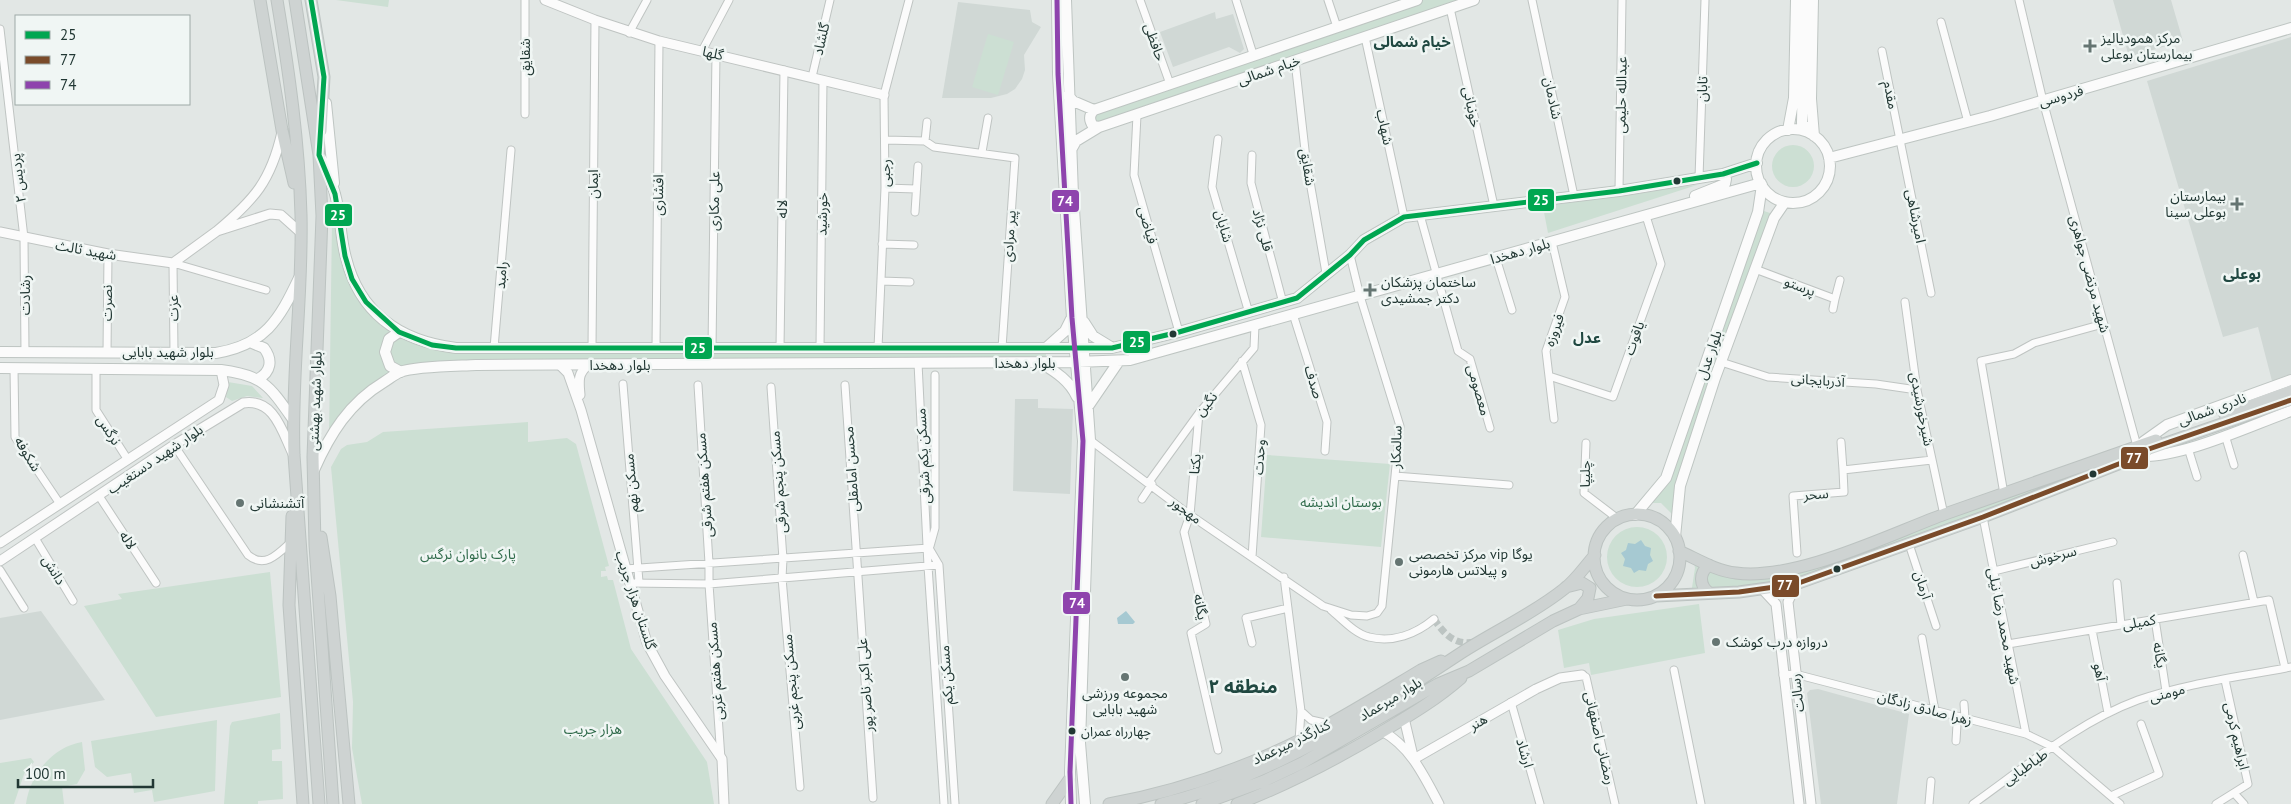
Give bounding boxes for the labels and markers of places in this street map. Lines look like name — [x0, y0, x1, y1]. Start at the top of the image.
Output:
place label: مرکز همودیالیز بیمارستان بوعلی — [2100, 29, 2193, 63]
marker: مرکز همودیالیز بیمارستان بوعلی — [2083, 39, 2097, 53]
unlabelled marker — [1672, 176, 1682, 186]
place label: بیمارستان بوعلی سینا — [2165, 187, 2226, 221]
marker: بیمارستان بوعلی سینا — [2230, 197, 2244, 211]
place label: ساختمان پزشکان دکتر جمشیدی — [1381, 273, 1476, 307]
marker: ساختمان پزشکان دکتر جمشیدی — [1363, 283, 1377, 297]
unlabelled marker — [1168, 329, 1178, 339]
unlabelled marker — [2088, 469, 2098, 479]
place label: آتشنشانی — [250, 494, 305, 512]
marker: آتشنشانی — [234, 497, 246, 509]
place label: مرکز تخصصی vip یوگا و پیلاتس هارمونی — [1409, 545, 1533, 580]
marker: مرکز تخصصی vip یوگا و پیلاتس هارمونی — [1393, 556, 1405, 568]
unlabelled marker — [1832, 564, 1842, 574]
place label: دروازه درب کوشک — [1726, 633, 1828, 651]
marker: دروازه درب کوشک — [1710, 636, 1722, 648]
marker: مجموعه ورزشی شهید بابایی — [1119, 671, 1131, 683]
place label: مجموعه ورزشی شهید بابایی — [1082, 684, 1168, 718]
place label: چهارراه عمران — [1081, 723, 1151, 741]
marker: چهارراه عمران — [1067, 726, 1077, 736]

